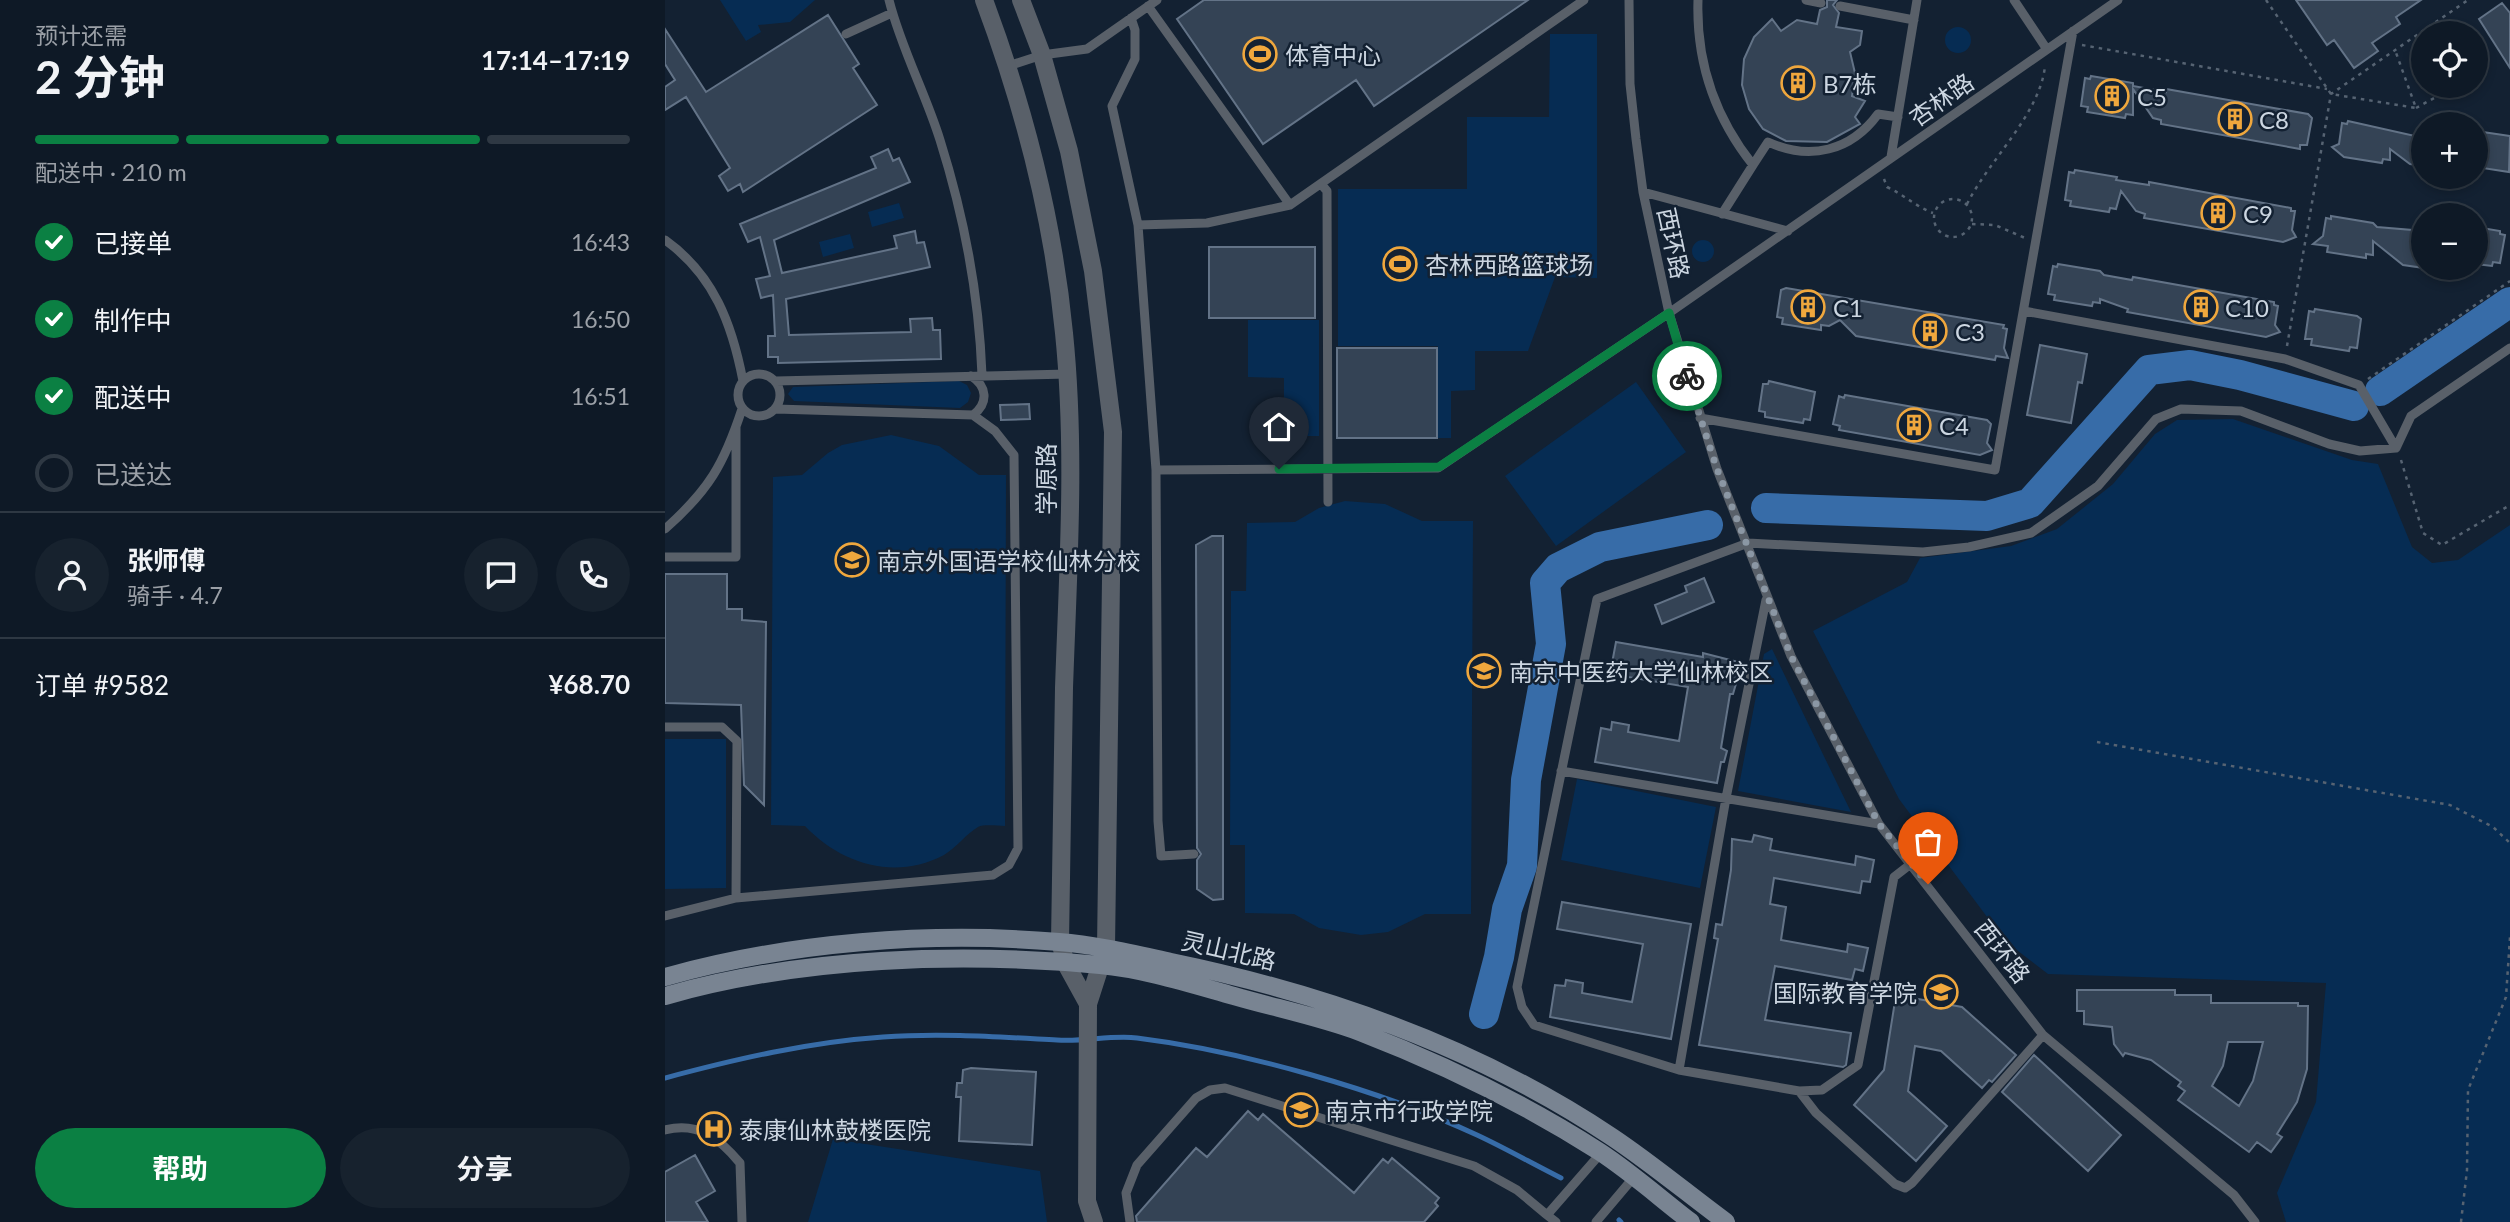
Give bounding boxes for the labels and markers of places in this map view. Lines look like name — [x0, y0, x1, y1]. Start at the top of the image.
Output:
sports icon: 体育中心 — [1241, 35, 1279, 73]
place label: 体育中心 — [1285, 40, 1381, 69]
building icon: B7栋 — [1779, 64, 1817, 102]
place label: B7栋 — [1823, 69, 1876, 98]
building icon: C5 — [2093, 77, 2131, 115]
place label: C5 — [2137, 82, 2167, 111]
building icon: C8 — [2216, 100, 2254, 138]
place label: C8 — [2259, 105, 2289, 134]
building icon: C9 — [2199, 194, 2237, 232]
place label: C9 — [2243, 199, 2273, 228]
sports icon: 杏林西路篮球场 — [1381, 245, 1419, 283]
place label: 杏林西路篮球场 — [1425, 250, 1593, 279]
building icon: C1 — [1789, 288, 1827, 326]
building icon: C10 — [2182, 288, 2220, 326]
place label: C1 — [1833, 293, 1863, 322]
place label: C10 — [2225, 293, 2269, 322]
building icon: C3 — [1911, 312, 1949, 350]
place label: C3 — [1955, 317, 1985, 346]
pin — [1249, 397, 1309, 469]
building icon: C4 — [1895, 406, 1933, 444]
place label: C4 — [1939, 411, 1969, 440]
school or university icon: 南京外国语学校仙林分校 — [833, 541, 871, 579]
place label: 南京外国语学校仙林分校 — [877, 546, 1141, 575]
school or university icon: 南京中医药大学仙林校区 — [1465, 652, 1503, 690]
place label: 南京中医药大学仙林校区 — [1509, 657, 1773, 686]
pin — [1898, 812, 1958, 884]
school or university icon: 国际教育学院 — [1922, 973, 1960, 1011]
place label: 国际教育学院 — [1773, 978, 1917, 1007]
school or university icon: 南京市行政学院 — [1282, 1091, 1320, 1129]
place label: 南京市行政学院 — [1325, 1096, 1493, 1125]
hospital icon: 泰康仙林鼓楼医院 — [695, 1110, 733, 1148]
place label: 泰康仙林鼓楼医院 — [739, 1115, 931, 1144]

